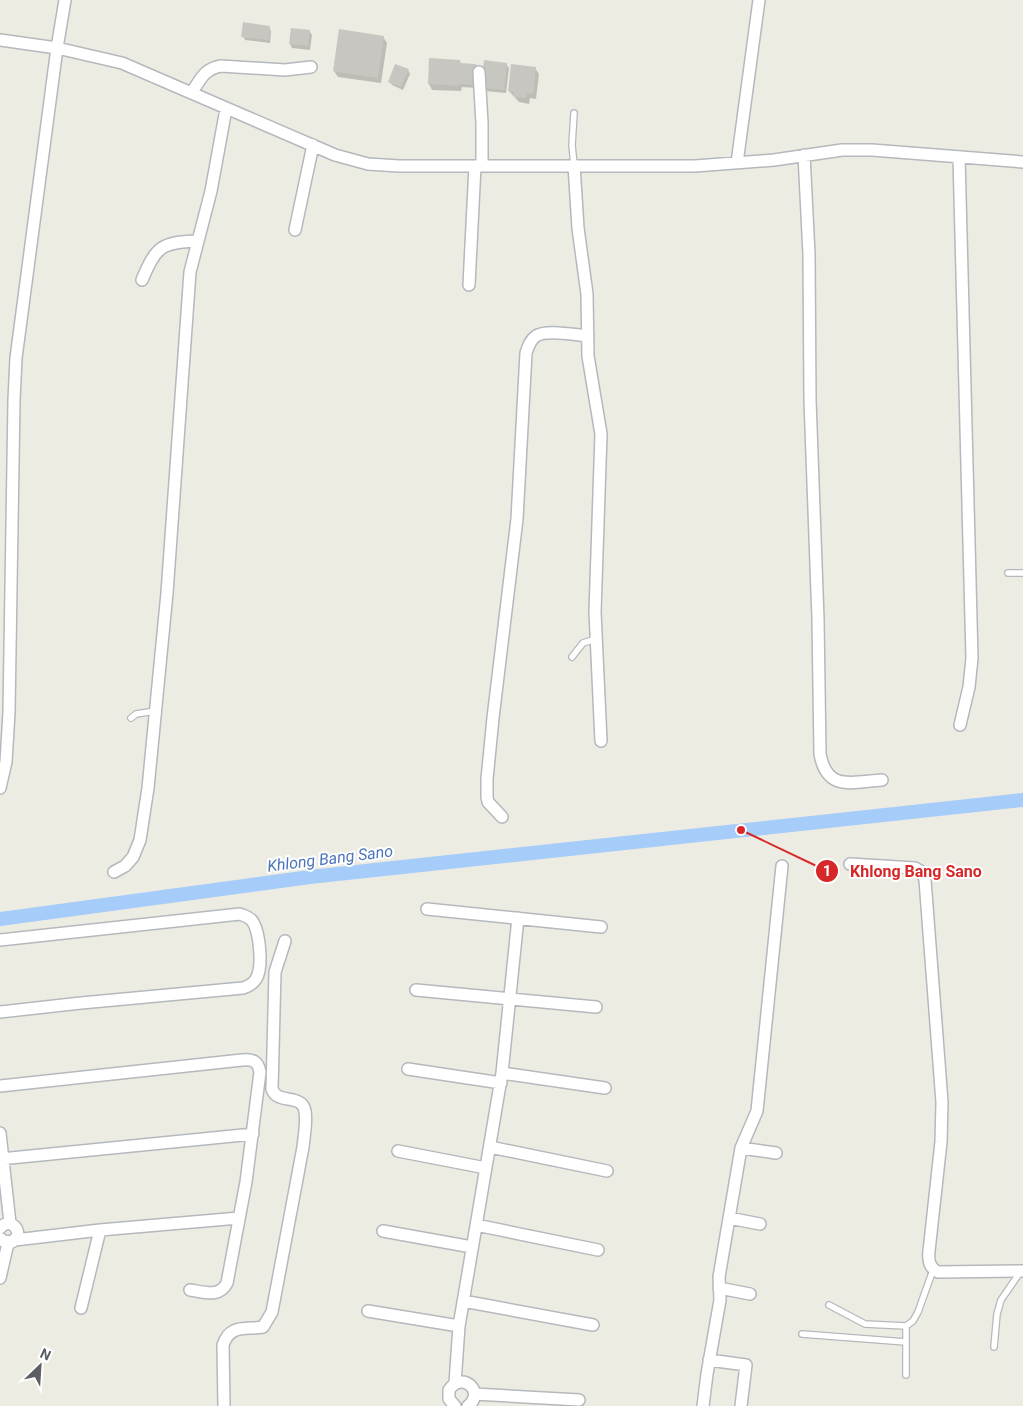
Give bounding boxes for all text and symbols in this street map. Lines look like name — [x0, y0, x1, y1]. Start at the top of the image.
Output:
water label: Khlong Bang Sano — [266, 841, 394, 876]
callout: Khlong Bang Sano — [815, 855, 992, 886]
text: 1 — [823, 862, 831, 880]
text: Khlong Bang Sano — [850, 862, 982, 881]
north arrow — [15, 1341, 65, 1391]
text: N — [38, 1345, 53, 1364]

